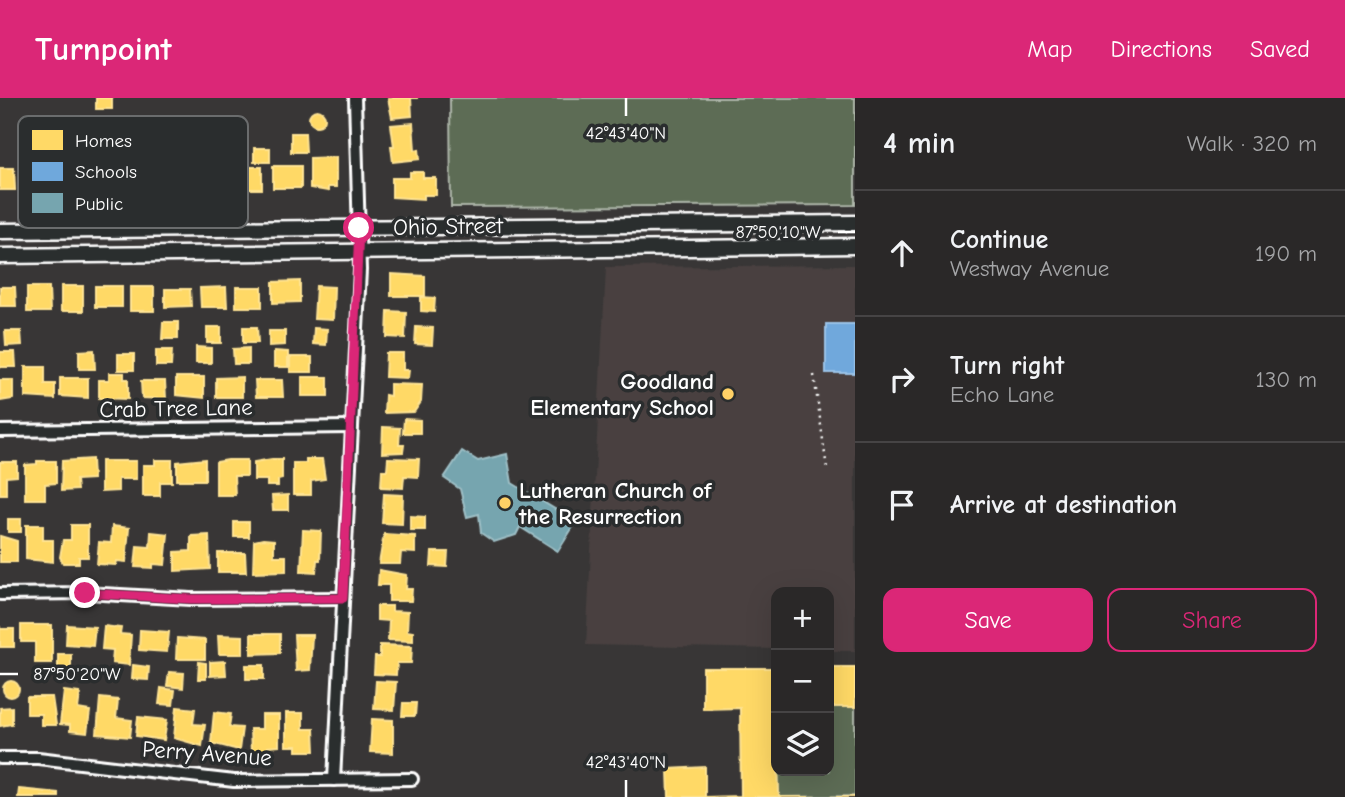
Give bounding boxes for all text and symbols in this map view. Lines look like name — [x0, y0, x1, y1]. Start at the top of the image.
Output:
text: Turnpoint — [35, 30, 172, 68]
text: Map — [1027, 35, 1073, 63]
text: Directions — [1111, 35, 1212, 63]
text: Saved — [1250, 35, 1310, 63]
legend — [18, 116, 248, 228]
text: 42°43'40"N — [586, 123, 666, 144]
text: 4 min — [883, 126, 955, 161]
text: Homes — [75, 130, 132, 152]
text: Walk · 320 m — [1187, 130, 1317, 157]
text: Schools — [75, 161, 137, 183]
text: Public — [75, 193, 123, 215]
route start — [343, 212, 374, 243]
street label: Ohio Street — [393, 212, 505, 241]
text: 87°50'10"W — [735, 222, 821, 243]
text: Continue — [950, 225, 1048, 255]
icon: ahead — [883, 234, 921, 272]
text: 190 m — [1255, 240, 1317, 267]
text: Westway Avenue — [950, 255, 1109, 282]
text: Turn right — [950, 351, 1064, 381]
icon: right — [883, 360, 921, 398]
text: 130 m — [1256, 366, 1317, 393]
place label: Goodland Elementary School — [530, 368, 714, 421]
text: Echo Lane — [950, 381, 1054, 408]
marker: Goodland Elementary School — [720, 386, 736, 402]
street label: Crab Tree Lane — [99, 394, 253, 423]
place label: Lutheran Church of the Resurrection — [518, 477, 713, 530]
icon: arrive — [883, 486, 921, 524]
text: Arrive at destination — [950, 490, 1177, 520]
marker: Lutheran Church of the Resurrection — [497, 495, 513, 511]
route end — [69, 577, 100, 608]
map controls — [771, 587, 834, 776]
button: + — [771, 587, 834, 650]
button: Save — [883, 588, 1093, 652]
button: Share — [1107, 588, 1317, 652]
button: − — [771, 650, 834, 713]
text: 87°50'20"W — [33, 664, 121, 685]
button: layers — [771, 713, 834, 776]
street label: Perry Avenue — [141, 736, 273, 771]
text: 42°43'40"N — [586, 752, 666, 773]

